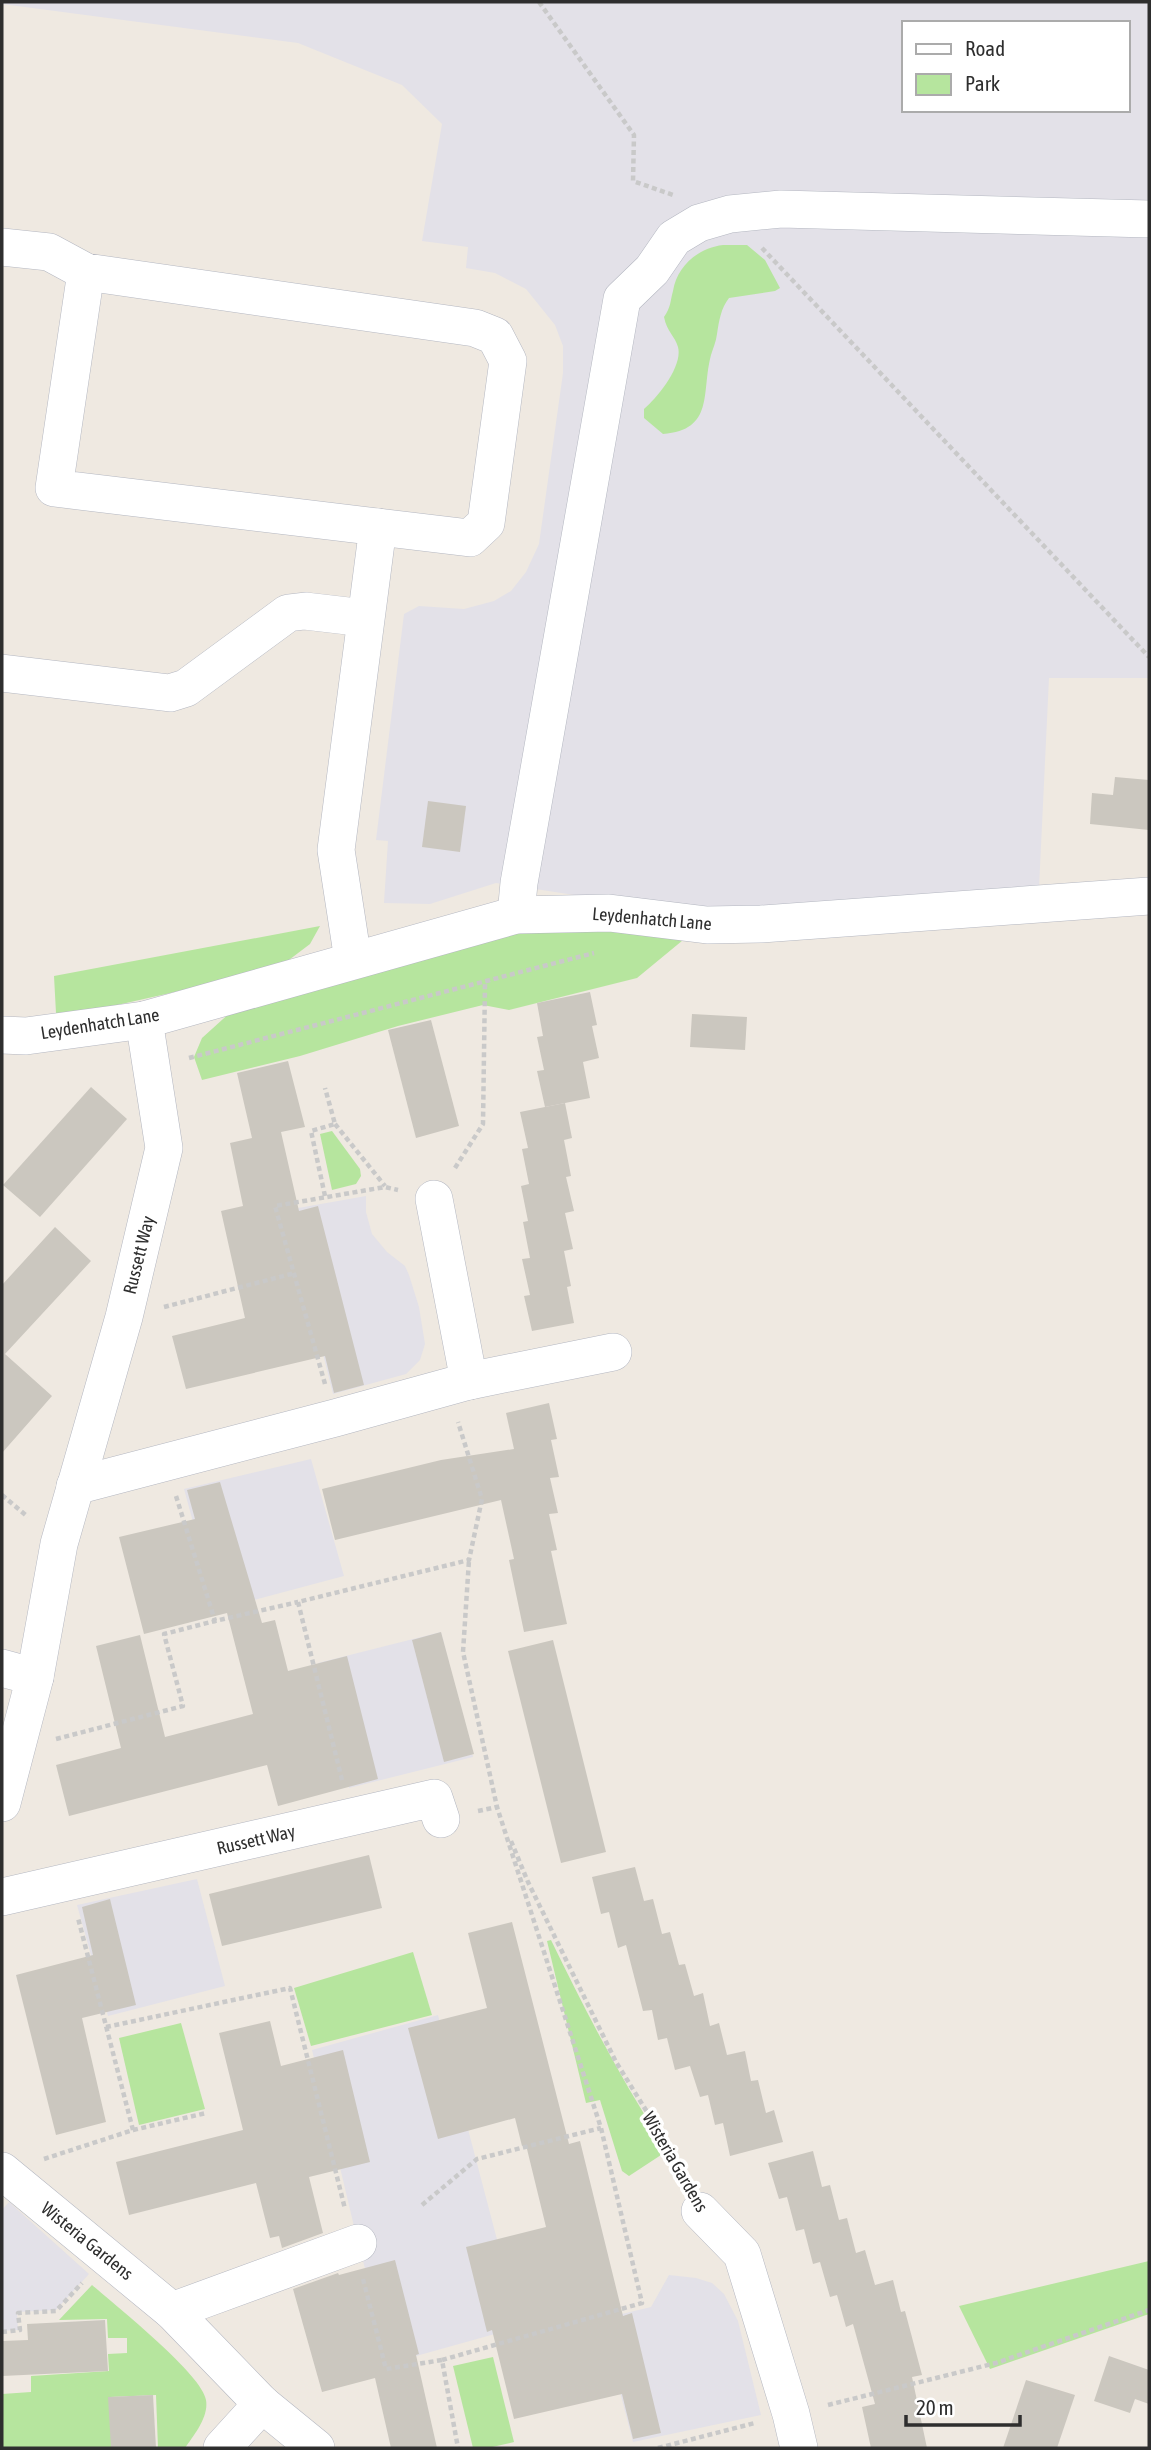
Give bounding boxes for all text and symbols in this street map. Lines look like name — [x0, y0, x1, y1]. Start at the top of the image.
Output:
legend — [902, 21, 1130, 112]
text: Road — [965, 36, 1005, 60]
text: Park — [965, 71, 1000, 95]
street label: Leydenhatch Lane — [591, 903, 713, 934]
street label: Leydenhatch Lane — [39, 1004, 161, 1043]
street label: Russett Way — [119, 1214, 158, 1296]
street label: Russett Way — [215, 1820, 297, 1859]
street label: Wisteria Gardens — [638, 2108, 713, 2216]
street label: Wisteria Gardens — [37, 2197, 137, 2284]
scale bar — [906, 2384, 1020, 2428]
text: 20 m — [916, 2395, 954, 2419]

